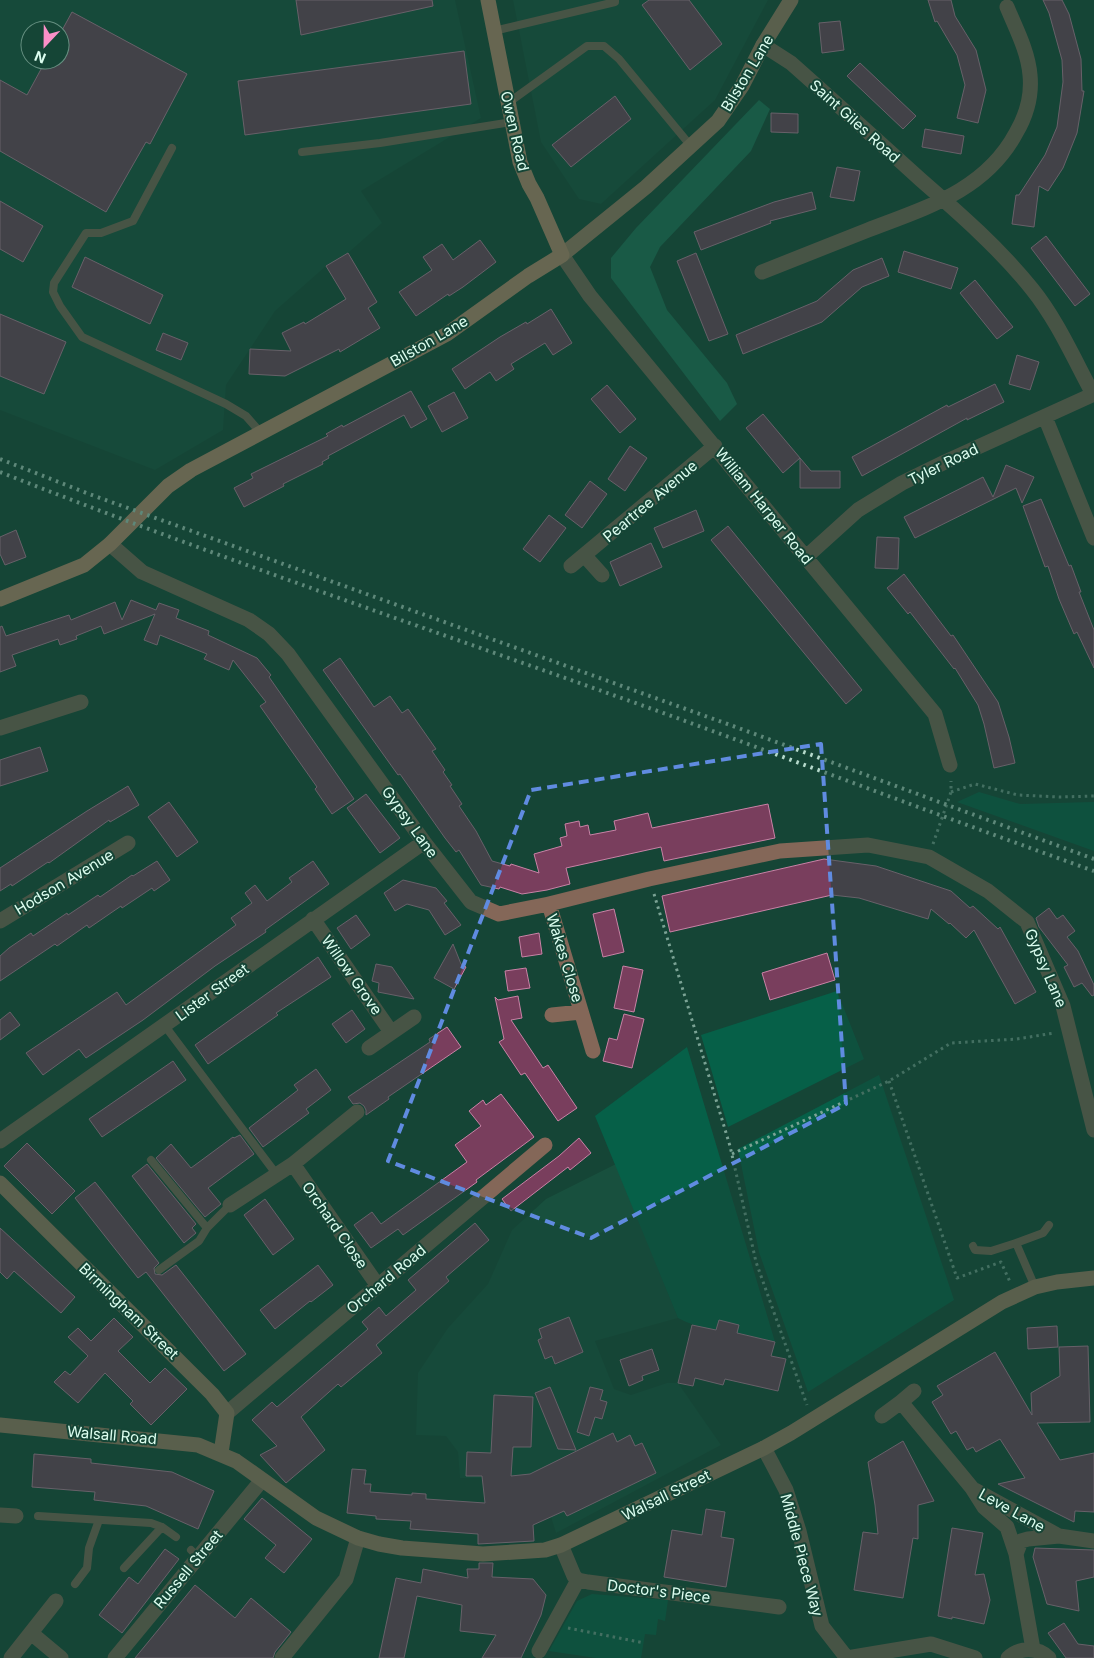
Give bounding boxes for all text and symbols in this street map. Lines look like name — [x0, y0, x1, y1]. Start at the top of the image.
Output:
north arrow — [20, 20, 70, 70]
street label: Bilston Lane — [717, 31, 777, 115]
text: N — [32, 48, 48, 67]
street label: Saint Giles Road — [806, 75, 904, 167]
street label: Owen Road — [497, 89, 533, 173]
street label: Bilston Lane — [387, 311, 471, 371]
street label: Tyler Road — [905, 439, 981, 489]
street label: William Harper Road — [711, 444, 817, 568]
street label: Peartree Avenue — [599, 456, 701, 546]
street label: Gypsy Lane — [378, 782, 442, 862]
street label: Hodson Avenue — [11, 845, 117, 919]
street label: Wakes Close — [543, 911, 587, 1005]
street label: Gypsy Lane — [1021, 926, 1071, 1010]
street label: Willow Grove — [318, 931, 386, 1019]
street label: Lister Street — [172, 959, 252, 1025]
street label: Orchard Close — [298, 1178, 372, 1272]
street label: Orchard Road — [342, 1240, 430, 1318]
street label: Birmingham Street — [75, 1259, 183, 1363]
street label: Walsall Road — [66, 1422, 158, 1448]
street label: Walsall Street — [619, 1465, 713, 1525]
street label: Leve Lane — [976, 1484, 1048, 1536]
street label: Middle Piece Way — [776, 1492, 828, 1619]
street label: Russell Street — [150, 1526, 226, 1612]
street label: Doctor's Piece — [606, 1575, 712, 1607]

